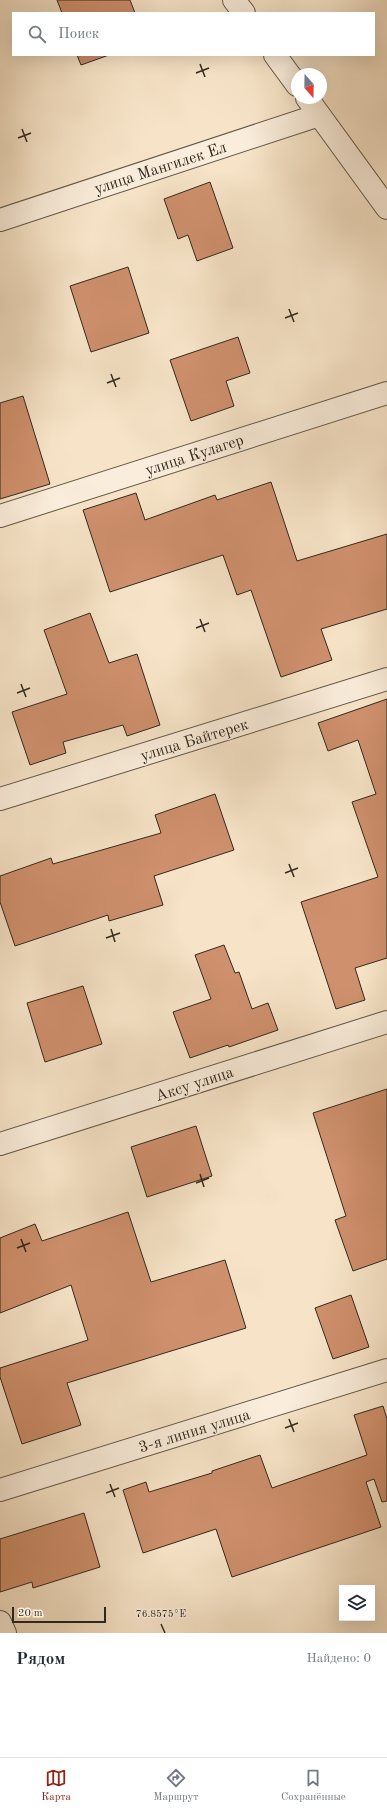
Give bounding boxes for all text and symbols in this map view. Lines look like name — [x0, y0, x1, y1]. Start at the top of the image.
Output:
search box — [12, 12, 375, 56]
icon: search — [26, 23, 48, 45]
text: Поиск — [58, 27, 99, 42]
north arrow — [291, 68, 327, 104]
street label: улица Мангилек Ел — [92, 140, 229, 198]
street label: улица Кулагер — [143, 432, 246, 479]
street label: улица Байтерек — [139, 717, 250, 765]
street label: Аксу улица — [154, 1065, 236, 1105]
street label: 3-я линия улица — [137, 1407, 252, 1456]
map controls — [339, 1585, 375, 1621]
button: layers — [339, 1585, 375, 1621]
scale bar — [12, 1605, 106, 1624]
text: 20 m — [18, 1608, 43, 1619]
text: 76.8575°E — [136, 1609, 186, 1619]
text: Рядом — [16, 1651, 65, 1668]
text: Найдено: 0 — [307, 1652, 371, 1665]
tab: Карта — [41, 1767, 71, 1805]
tab: Маршрут — [153, 1767, 199, 1805]
tab: Сохранённые — [281, 1767, 346, 1805]

